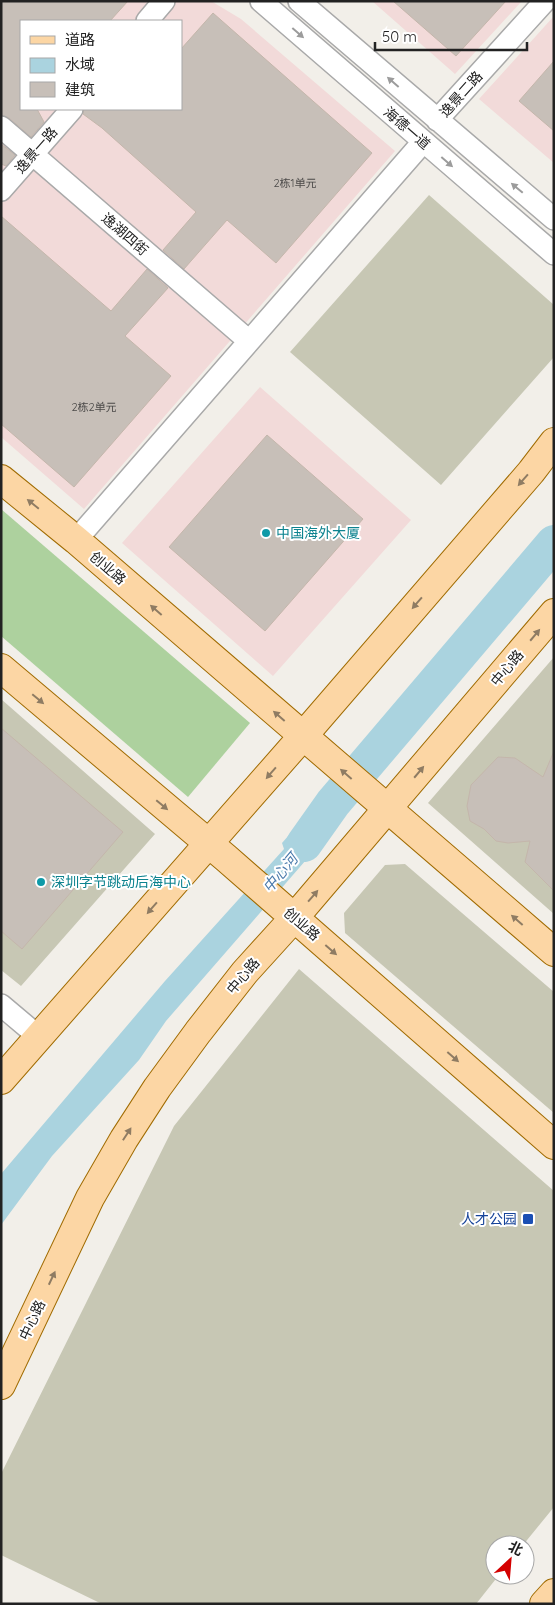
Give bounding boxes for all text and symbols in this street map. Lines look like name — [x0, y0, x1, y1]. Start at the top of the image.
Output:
legend — [20, 20, 182, 110]
scale bar — [375, 20, 528, 52]
one-way arrow — [291, 27, 303, 39]
text: 50 m — [382, 27, 417, 46]
text: 道路 — [65, 30, 95, 49]
text: 水域 — [65, 55, 95, 74]
street label: 逸景二路 — [436, 67, 486, 121]
one-way arrow — [387, 77, 399, 88]
text: 建筑 — [65, 80, 95, 99]
street label: 海德一道 — [380, 103, 434, 153]
street label: 逸景一路 — [11, 123, 61, 177]
one-way arrow — [440, 157, 453, 168]
house number: 2栋1单元 — [273, 176, 317, 190]
one-way arrow — [510, 182, 523, 193]
street label: 逸湖四街 — [98, 209, 152, 259]
house number: 2栋2单元 — [71, 400, 117, 414]
one-way arrow — [518, 474, 529, 487]
one-way arrow — [26, 499, 39, 510]
place label: 中国海外大厦 — [276, 524, 360, 542]
marker: 中国海外大厦 — [260, 527, 272, 539]
street label: 创业路 — [86, 547, 130, 589]
one-way arrow — [411, 597, 423, 609]
one-way arrow — [150, 604, 163, 615]
one-way arrow — [530, 628, 541, 641]
street label: 中心路 — [487, 646, 527, 690]
one-way arrow — [32, 694, 45, 705]
one-way arrow — [274, 710, 286, 722]
one-way arrow — [413, 765, 424, 778]
one-way arrow — [266, 767, 277, 779]
one-way arrow — [339, 768, 352, 779]
one-way arrow — [155, 799, 168, 810]
water label: 中心河 — [258, 847, 304, 896]
place label: 深圳字节跳动后海中心 — [51, 873, 191, 891]
marker: 深圳字节跳动后海中心 — [35, 876, 47, 888]
one-way arrow — [307, 890, 319, 902]
one-way arrow — [147, 902, 158, 915]
street label: 创业路 — [280, 903, 324, 945]
one-way arrow — [510, 915, 523, 926]
one-way arrow — [324, 944, 336, 956]
street label: 中心路 — [223, 954, 263, 998]
one-way arrow — [446, 1051, 458, 1063]
one-way arrow — [123, 1127, 132, 1141]
place label: 人才公园 — [461, 1210, 517, 1228]
marker: 人才公园 — [521, 1212, 535, 1226]
one-way arrow — [48, 1271, 56, 1285]
street label: 中心路 — [15, 1297, 49, 1343]
north arrow — [485, 1535, 535, 1585]
text: 北 — [505, 1537, 526, 1559]

